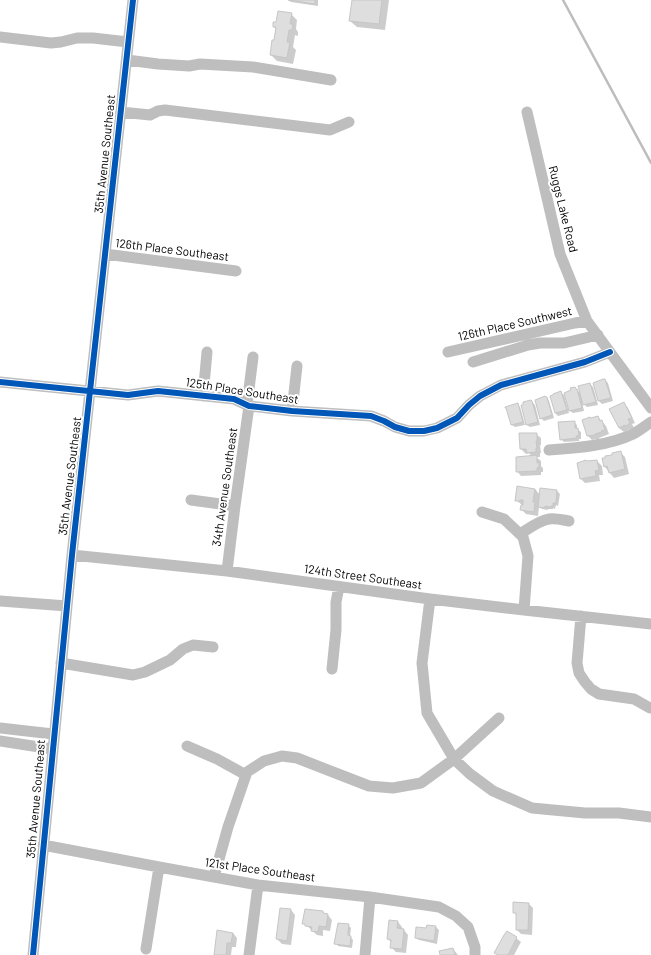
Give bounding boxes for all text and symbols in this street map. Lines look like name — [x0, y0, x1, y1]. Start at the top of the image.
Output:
street label: 35th Avenue Southeast — [91, 94, 117, 214]
street label: Ruggs Lake Road — [546, 164, 581, 254]
street label: 126th Place Southeast — [115, 235, 230, 263]
street label: 126th Place Southwest — [456, 303, 573, 343]
street label: 125th Place Southeast — [185, 374, 300, 406]
street label: 35th Avenue Southeast — [55, 416, 83, 536]
street label: 34th Avenue Southeast — [209, 427, 239, 547]
street label: 124th Street Southeast — [303, 561, 423, 591]
street label: 35th Avenue Southeast — [23, 739, 47, 859]
street label: 121st Place Southeast — [204, 854, 316, 884]

